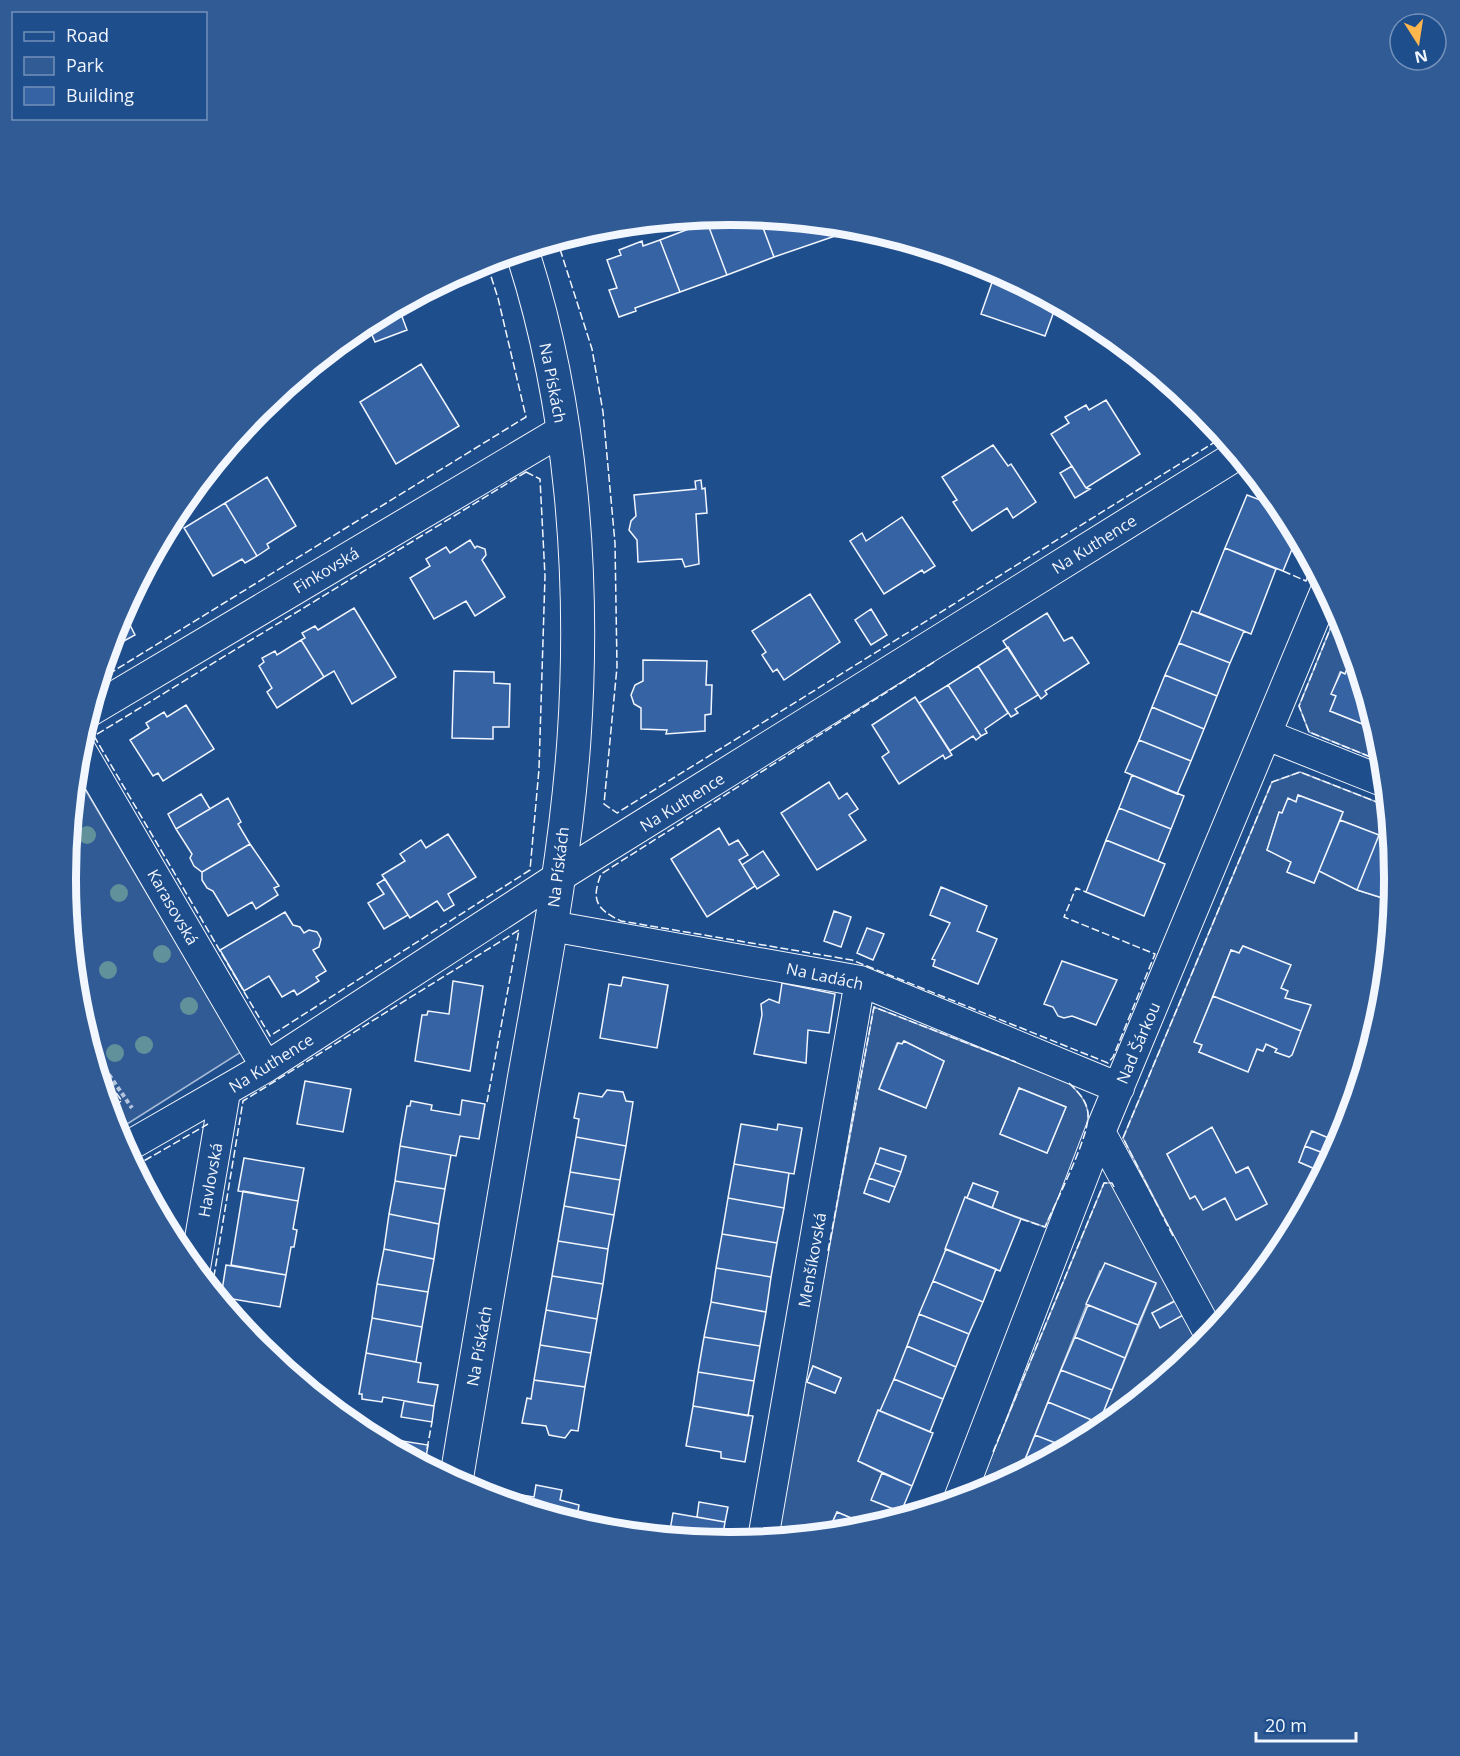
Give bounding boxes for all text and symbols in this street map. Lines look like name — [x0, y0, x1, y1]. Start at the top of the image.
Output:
legend — [12, 12, 207, 120]
north arrow — [1388, 12, 1448, 72]
text: Road — [66, 23, 109, 47]
text: N — [1412, 45, 1430, 69]
text: Park — [66, 53, 104, 77]
text: Building — [66, 83, 134, 107]
street label: Na Pískách — [534, 341, 572, 425]
street label: Na Kuthence — [1048, 509, 1140, 579]
street label: Finkovská — [289, 542, 363, 598]
street label: Na Kuthence — [636, 767, 728, 837]
street label: Na Pískách — [542, 825, 574, 909]
street label: Karasovská — [142, 865, 204, 949]
street label: Na Ladách — [784, 957, 866, 995]
street label: Nad Šárkou — [1111, 999, 1165, 1087]
street label: Na Kuthence — [225, 1028, 317, 1098]
street label: Havlovská — [193, 1141, 227, 1219]
street label: Menšíkovská — [793, 1211, 831, 1309]
street label: Na Pískách — [461, 1304, 497, 1388]
scale bar — [1256, 1705, 1356, 1743]
text: 20 m — [1265, 1713, 1307, 1737]

